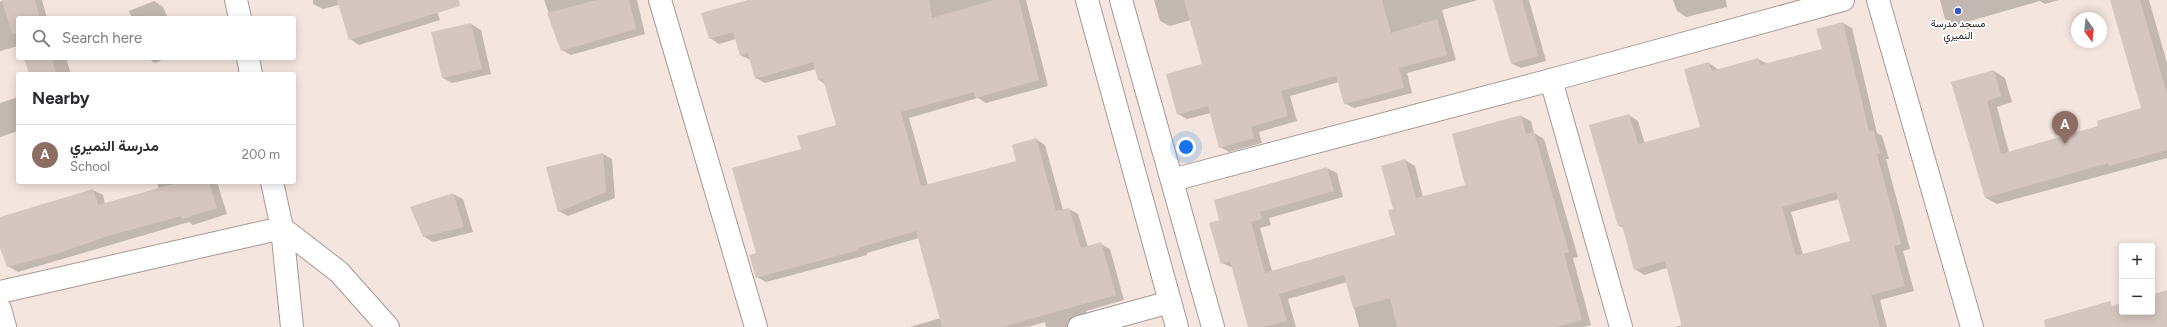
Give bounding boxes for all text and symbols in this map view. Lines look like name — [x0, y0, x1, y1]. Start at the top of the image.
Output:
marker: مسجد مدرسة النميري — [1953, 6, 1963, 16]
north arrow — [2071, 12, 2107, 48]
search box — [16, 16, 296, 60]
place label: مسجد مدرسة النميري — [1931, 17, 1985, 44]
icon: search — [30, 27, 52, 49]
text: Search here — [62, 29, 142, 47]
text: Nearby — [32, 88, 90, 108]
pin: A — [2052, 111, 2078, 144]
text: مدرسة النميري — [70, 137, 159, 155]
your location — [1176, 137, 1196, 157]
text: A — [40, 147, 50, 162]
text: 200 m — [242, 147, 280, 162]
text: School — [70, 159, 110, 174]
map controls — [2119, 243, 2155, 315]
button: + — [2119, 243, 2155, 279]
button: − — [2119, 279, 2155, 315]

